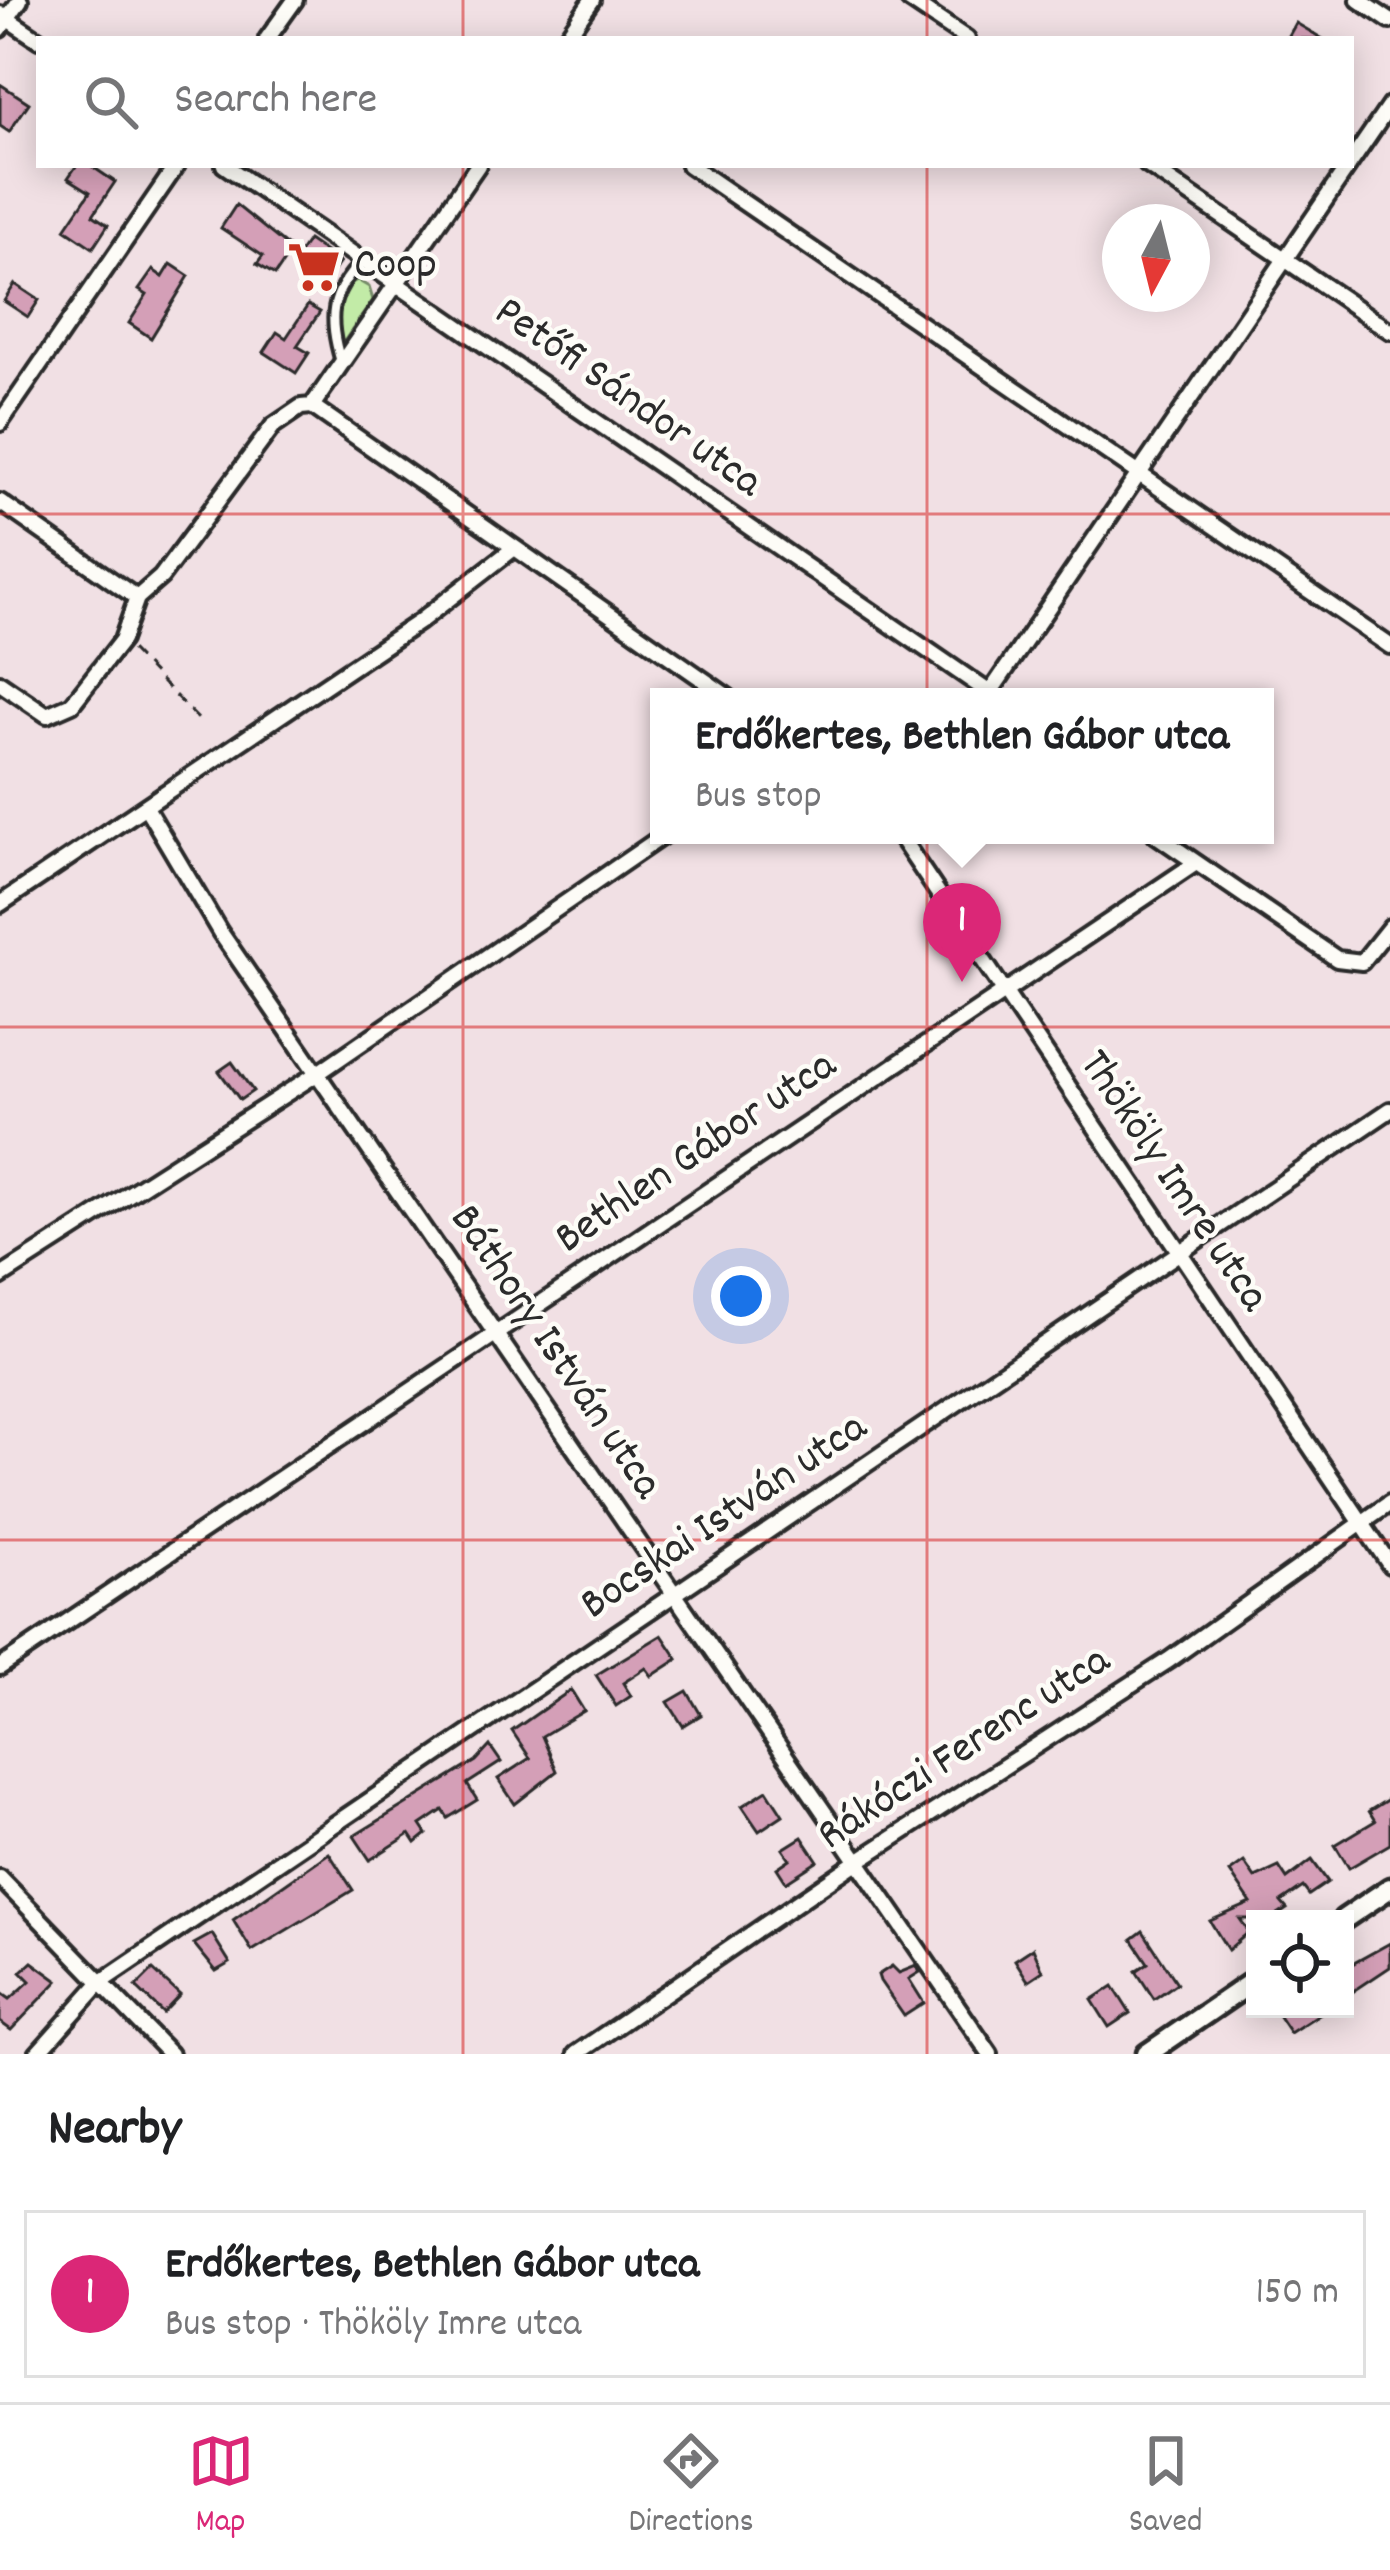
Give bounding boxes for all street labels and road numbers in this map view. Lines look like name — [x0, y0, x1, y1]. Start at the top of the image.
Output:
street label: Petőfi Sándor utca — [480, 283, 775, 516]
street label: Bethlen Gábor utca — [544, 1036, 851, 1272]
street label: Thököly Imre utca — [1061, 1038, 1284, 1326]
street label: Báthory István utca — [431, 1193, 677, 1514]
street label: Bocskai István utca — [569, 1398, 882, 1638]
street label: Rákóczi Ferenc utca — [806, 1631, 1125, 1869]

